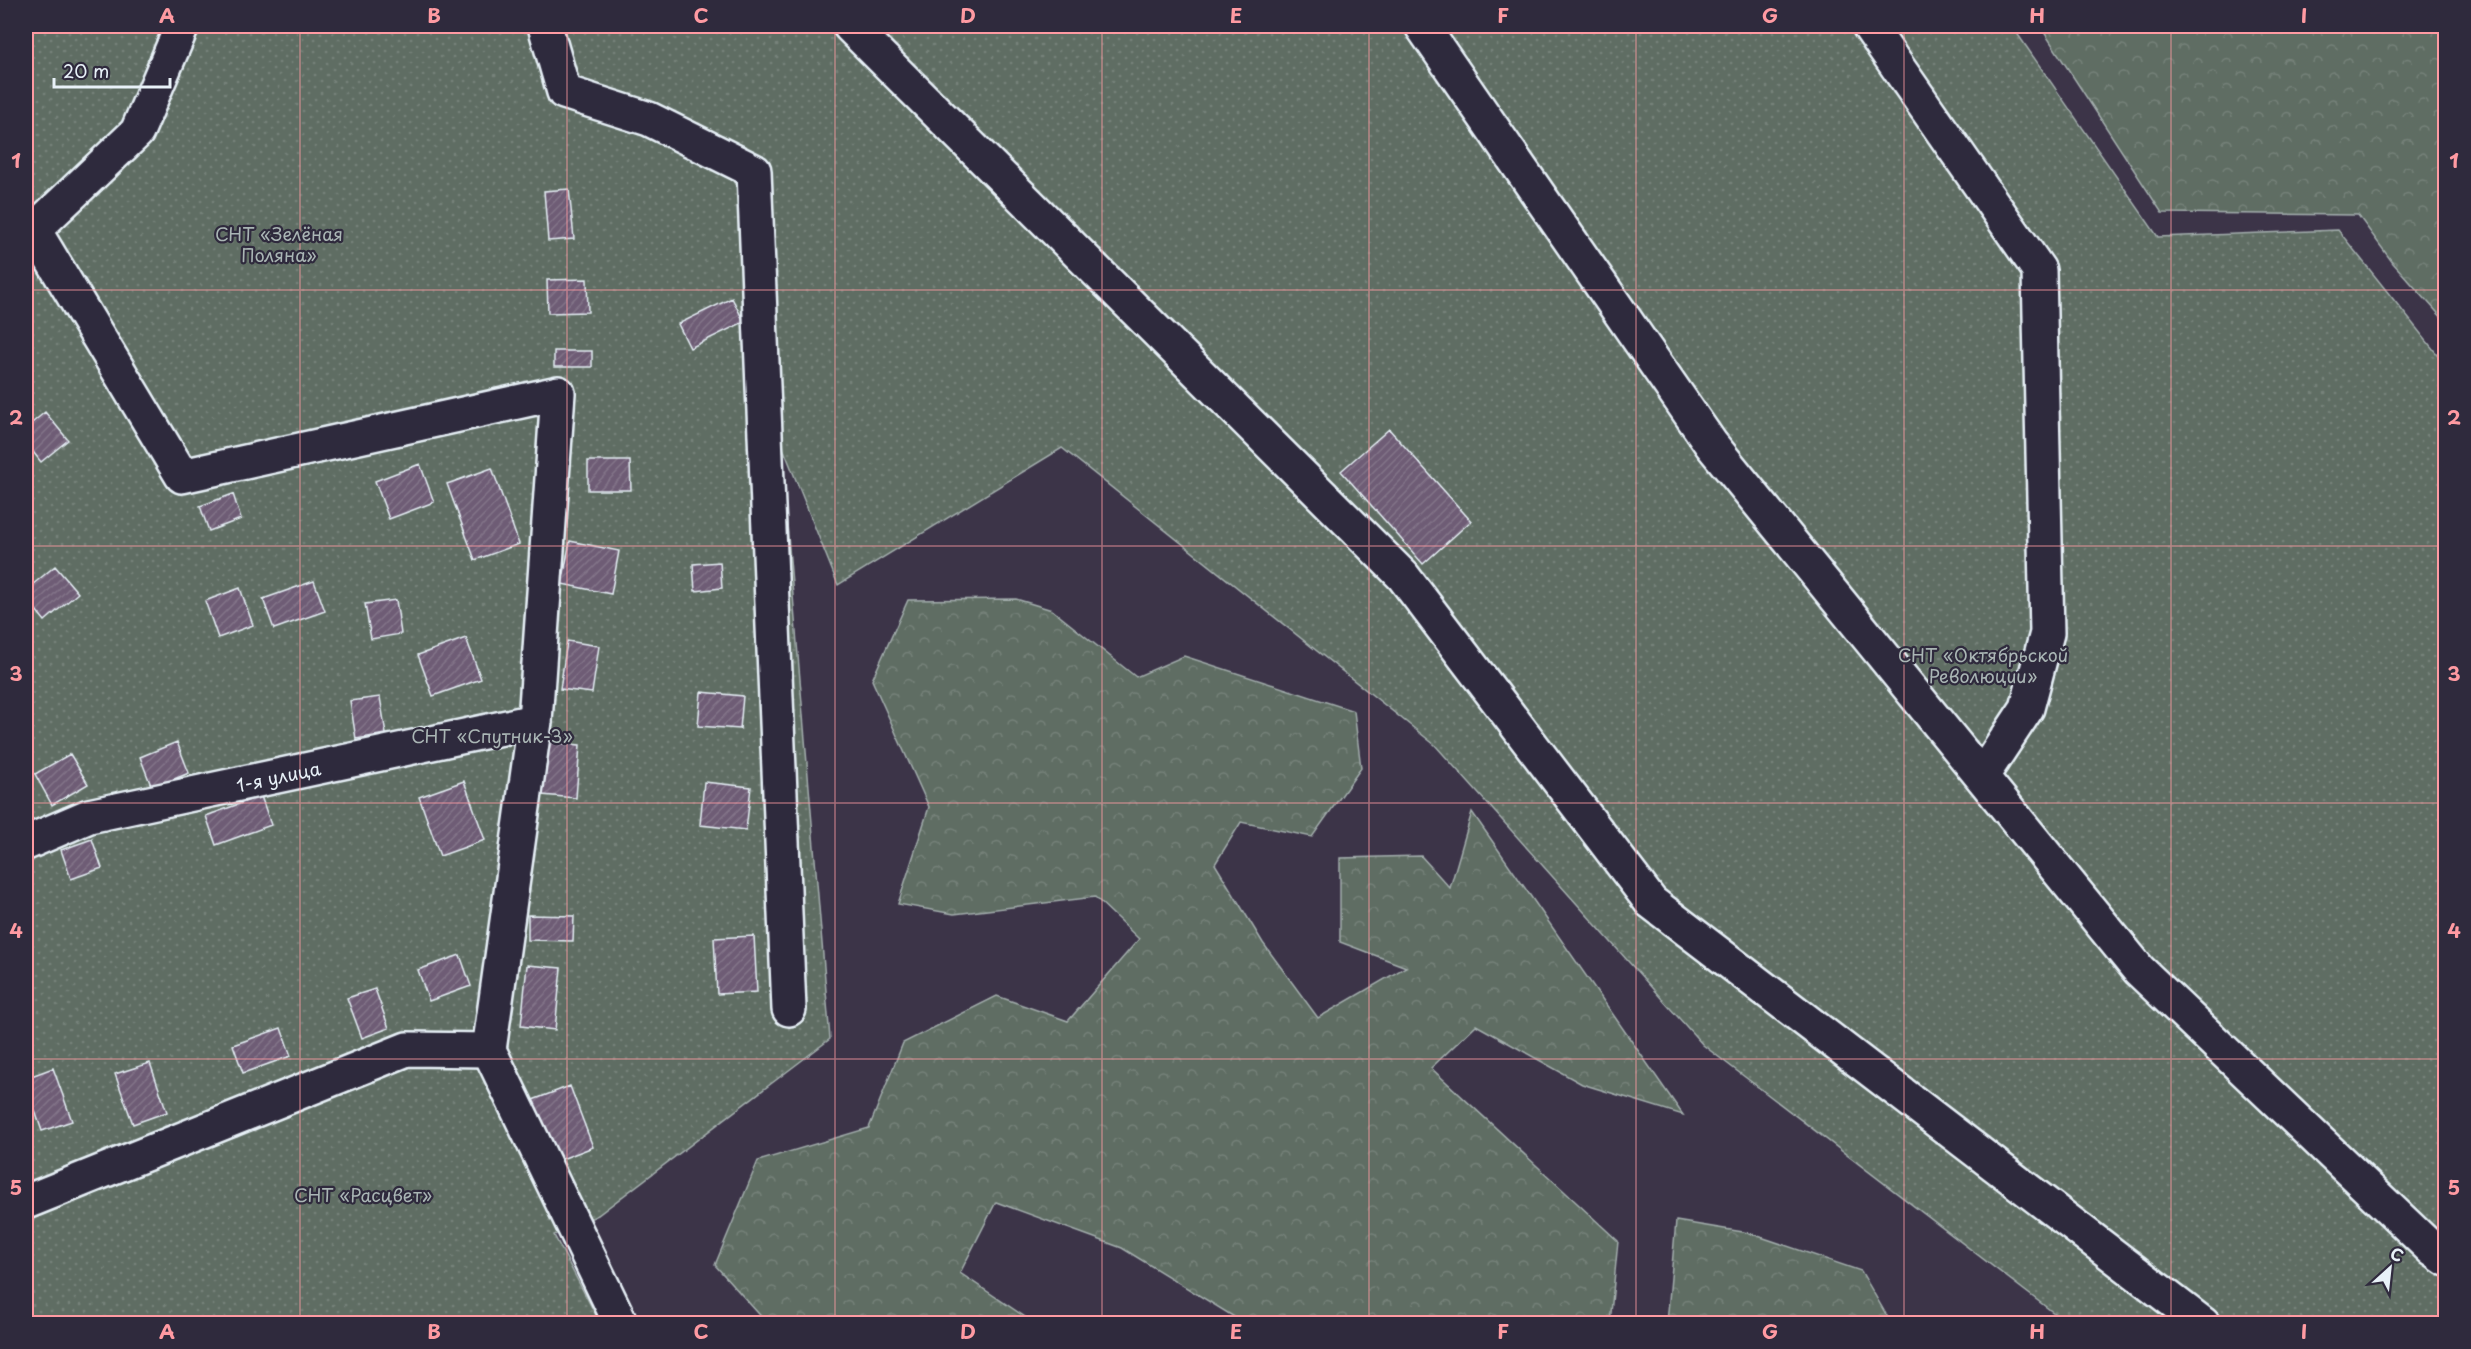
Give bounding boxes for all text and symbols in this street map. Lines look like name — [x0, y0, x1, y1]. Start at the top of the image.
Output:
text: A — [159, 0, 175, 30]
text: B — [427, 0, 441, 30]
text: C — [693, 0, 709, 30]
text: D — [960, 0, 976, 30]
text: E — [1230, 0, 1242, 30]
text: F — [1497, 0, 1509, 30]
text: G — [1762, 0, 1778, 30]
text: H — [2029, 0, 2045, 30]
text: I — [2301, 0, 2307, 30]
scale bar — [54, 51, 170, 89]
text: 20 m — [63, 57, 109, 84]
text: 1 — [11, 145, 21, 175]
text: 1 — [2449, 145, 2459, 175]
park label: СНТ «Зелёная Поляна» — [215, 220, 343, 268]
text: 2 — [9, 402, 23, 432]
text: 2 — [2447, 402, 2461, 432]
park label: СНТ «Октябрьской Революции» — [1898, 641, 2068, 689]
text: 3 — [9, 658, 23, 688]
text: 3 — [2447, 658, 2461, 688]
park label: СНТ «Спутник-3» — [411, 722, 573, 749]
street label: 1-я улица — [233, 753, 324, 798]
text: 4 — [9, 915, 23, 945]
text: 4 — [2447, 915, 2461, 945]
text: 5 — [10, 1172, 22, 1202]
text: 5 — [2448, 1172, 2460, 1202]
park label: СНТ «Расцвет» — [294, 1181, 432, 1208]
north arrow — [2360, 1238, 2420, 1298]
text: С — [2386, 1240, 2408, 1267]
text: A — [159, 1316, 175, 1346]
text: B — [427, 1316, 441, 1346]
text: C — [693, 1316, 709, 1346]
text: D — [960, 1316, 976, 1346]
text: E — [1230, 1316, 1242, 1346]
text: F — [1497, 1316, 1509, 1346]
text: G — [1762, 1316, 1778, 1346]
text: H — [2029, 1316, 2045, 1346]
text: I — [2301, 1316, 2307, 1346]

